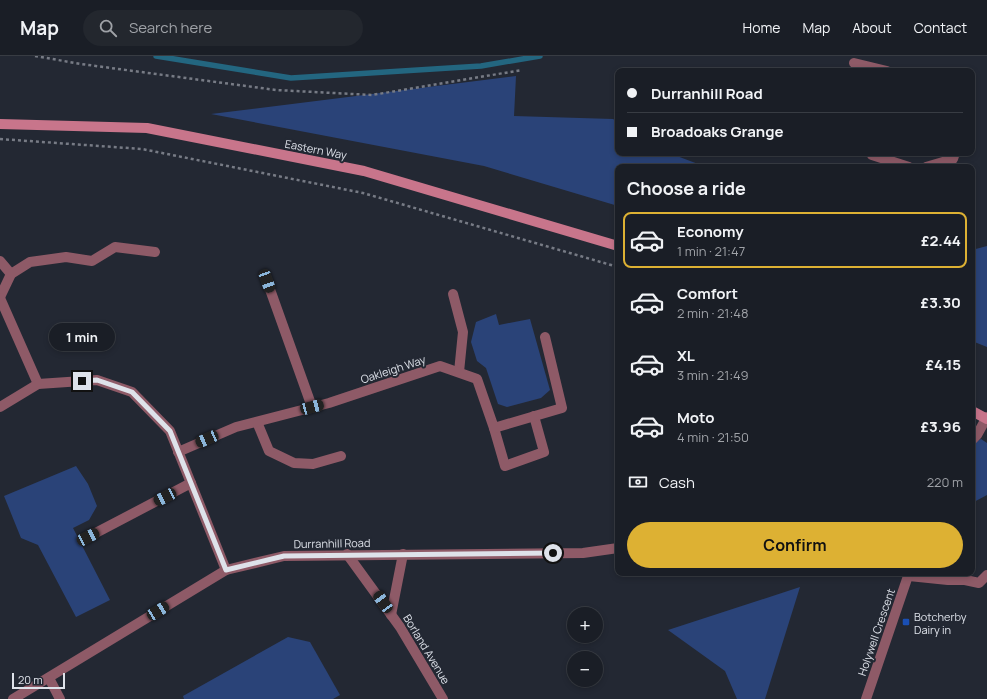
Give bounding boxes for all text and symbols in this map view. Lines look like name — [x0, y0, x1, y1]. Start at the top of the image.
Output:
search box — [83, 10, 363, 46]
text: Map — [20, 15, 59, 41]
icon: search — [97, 17, 119, 39]
text: Search here — [129, 17, 212, 38]
text: Home — [743, 18, 780, 37]
text: Map — [802, 18, 830, 37]
text: About — [852, 18, 892, 37]
text: Contact — [914, 18, 967, 37]
text: Durranhill Road — [651, 83, 763, 104]
text: Broadoaks Grange — [651, 121, 784, 142]
street label: Eastern Way — [284, 136, 348, 162]
text: Choose a ride — [627, 176, 746, 200]
text: Economy — [677, 221, 744, 242]
icon: car — [629, 222, 665, 258]
text: £2.44 — [921, 230, 961, 251]
text: 1 min · 21:47 — [677, 242, 745, 260]
car — [257, 268, 277, 294]
text: Comfort — [677, 283, 738, 304]
icon: car — [629, 284, 665, 320]
text: £3.30 — [921, 292, 961, 313]
text: 2 min · 21:48 — [677, 304, 749, 322]
callout: 1 min — [49, 323, 115, 351]
text: 1 min — [66, 328, 98, 346]
text: XL — [677, 345, 695, 366]
icon: car — [629, 346, 665, 382]
street label: Oakleigh Way — [358, 351, 428, 387]
text: £4.15 — [925, 354, 961, 375]
text: 3 min · 21:49 — [677, 366, 749, 384]
route end — [73, 372, 91, 390]
car — [299, 398, 325, 416]
text: Moto — [677, 407, 714, 428]
icon: car — [629, 408, 665, 444]
text: £3.96 — [921, 416, 961, 437]
text: 4 min · 21:50 — [677, 428, 749, 446]
car — [194, 429, 220, 449]
icon: cash — [627, 471, 649, 493]
text: Cash — [659, 472, 695, 493]
text: 220 m — [927, 473, 963, 491]
car — [152, 486, 178, 508]
button: Confirm — [627, 522, 963, 568]
car — [75, 526, 101, 548]
street label: Durranhill Road — [293, 535, 371, 551]
route start — [544, 544, 562, 562]
street label: Holywell Crescent — [854, 586, 898, 678]
car — [371, 589, 395, 615]
car — [145, 600, 171, 622]
map controls — [567, 607, 603, 687]
button: + — [567, 607, 603, 643]
place label: Botcherby Dairy in — [914, 609, 967, 637]
street label: Borland Avenue — [400, 611, 454, 687]
marker: Botcherby Dairy in — [901, 617, 911, 627]
button: − — [567, 651, 603, 687]
scale bar — [12, 671, 65, 690]
text: 20 m — [18, 672, 43, 687]

